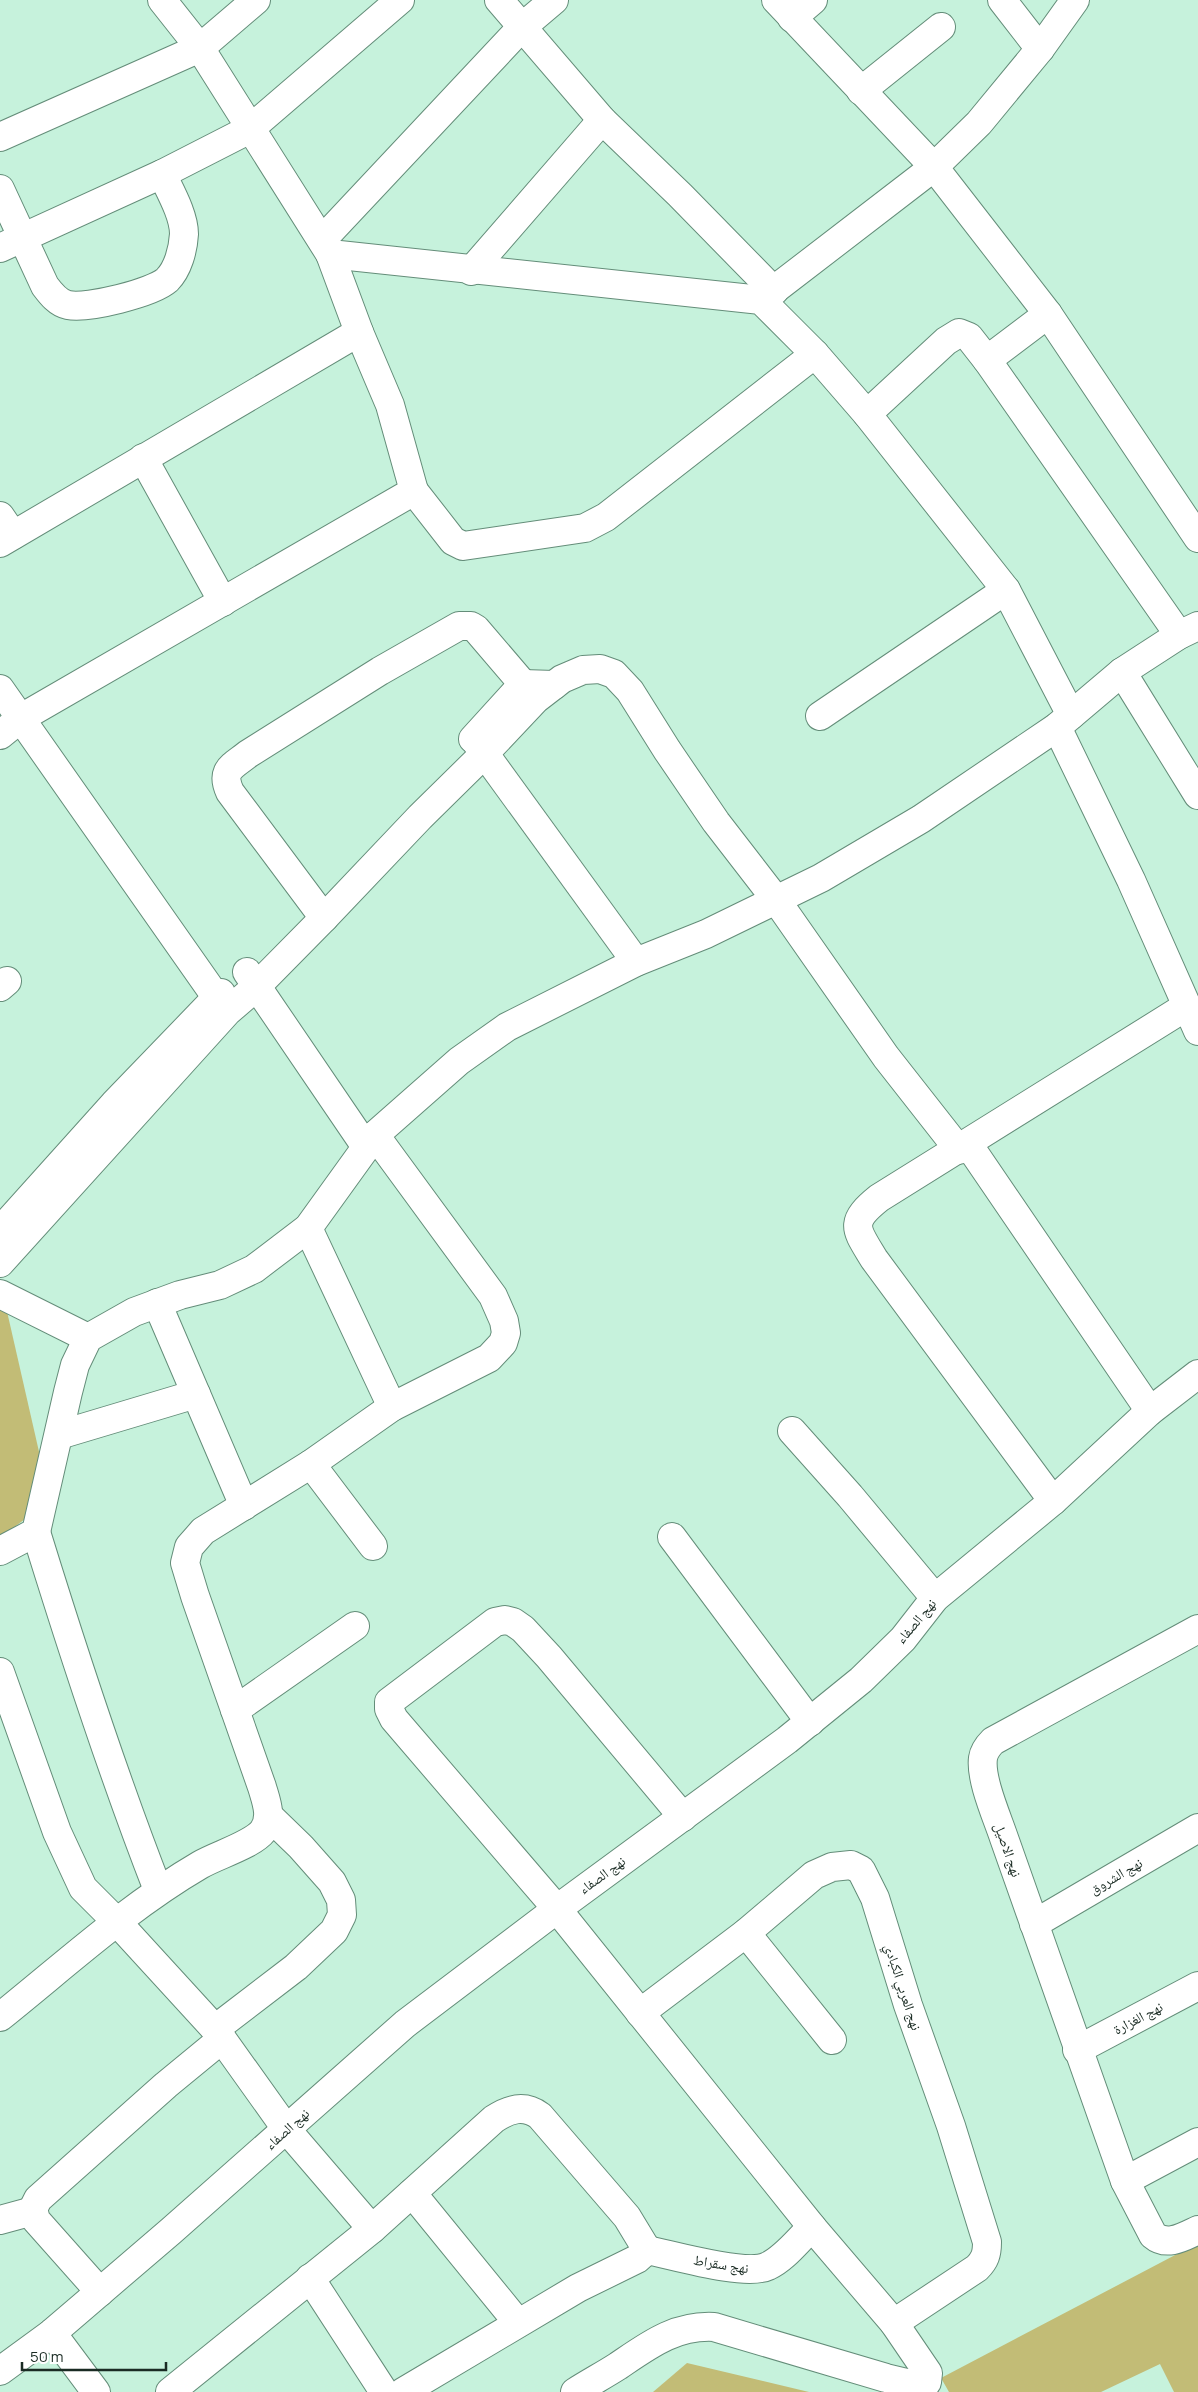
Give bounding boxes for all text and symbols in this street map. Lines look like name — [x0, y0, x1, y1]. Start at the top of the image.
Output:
street label: نهج الصفاء — [891, 1594, 941, 1648]
street label: نهج الاصيل — [989, 1820, 1027, 1880]
street label: نهج الصفاء — [574, 1851, 630, 1899]
street label: نهج الشروق — [1086, 1853, 1146, 1899]
street label: نهج العربي الكبادي — [878, 1941, 926, 2034]
street label: نهج الغزارة — [1110, 1997, 1166, 2039]
street label: نهج الصفاء — [260, 2104, 314, 2154]
street label: نهج سقراط — [692, 2250, 750, 2278]
scale bar — [22, 2340, 166, 2372]
text: 50 m — [30, 2346, 64, 2367]

